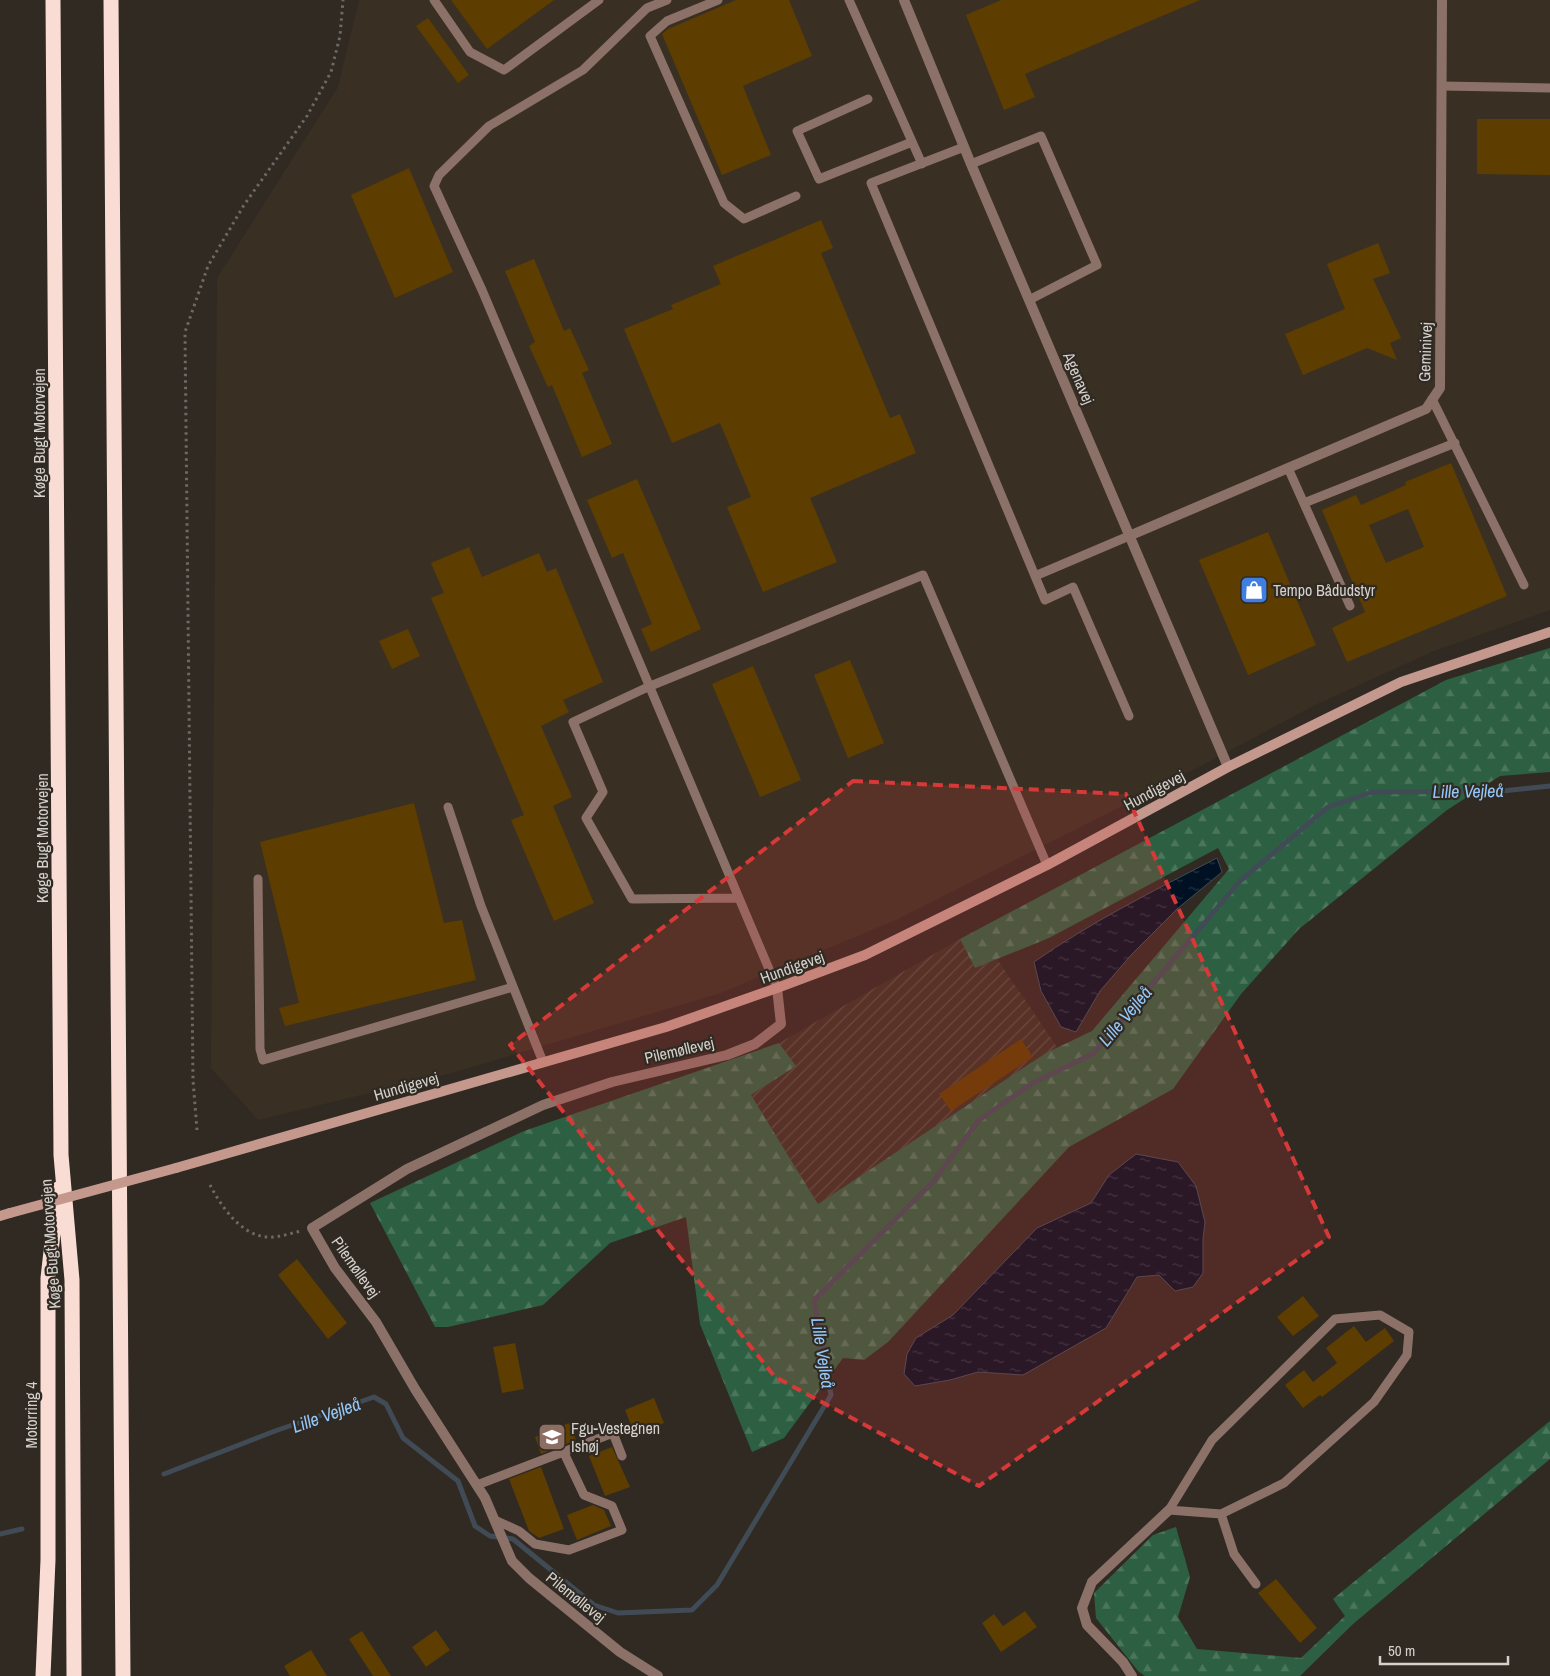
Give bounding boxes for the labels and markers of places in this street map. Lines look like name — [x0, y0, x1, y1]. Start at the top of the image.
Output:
shop icon: Tempo Bådudstyr — [1239, 575, 1269, 605]
place label: Tempo Bådudstyr — [1273, 579, 1376, 601]
place label: Fgu-Vestegnen Ishøj — [571, 1417, 660, 1457]
school or university icon: Fgu-Vestegnen Ishøj — [537, 1422, 567, 1452]

